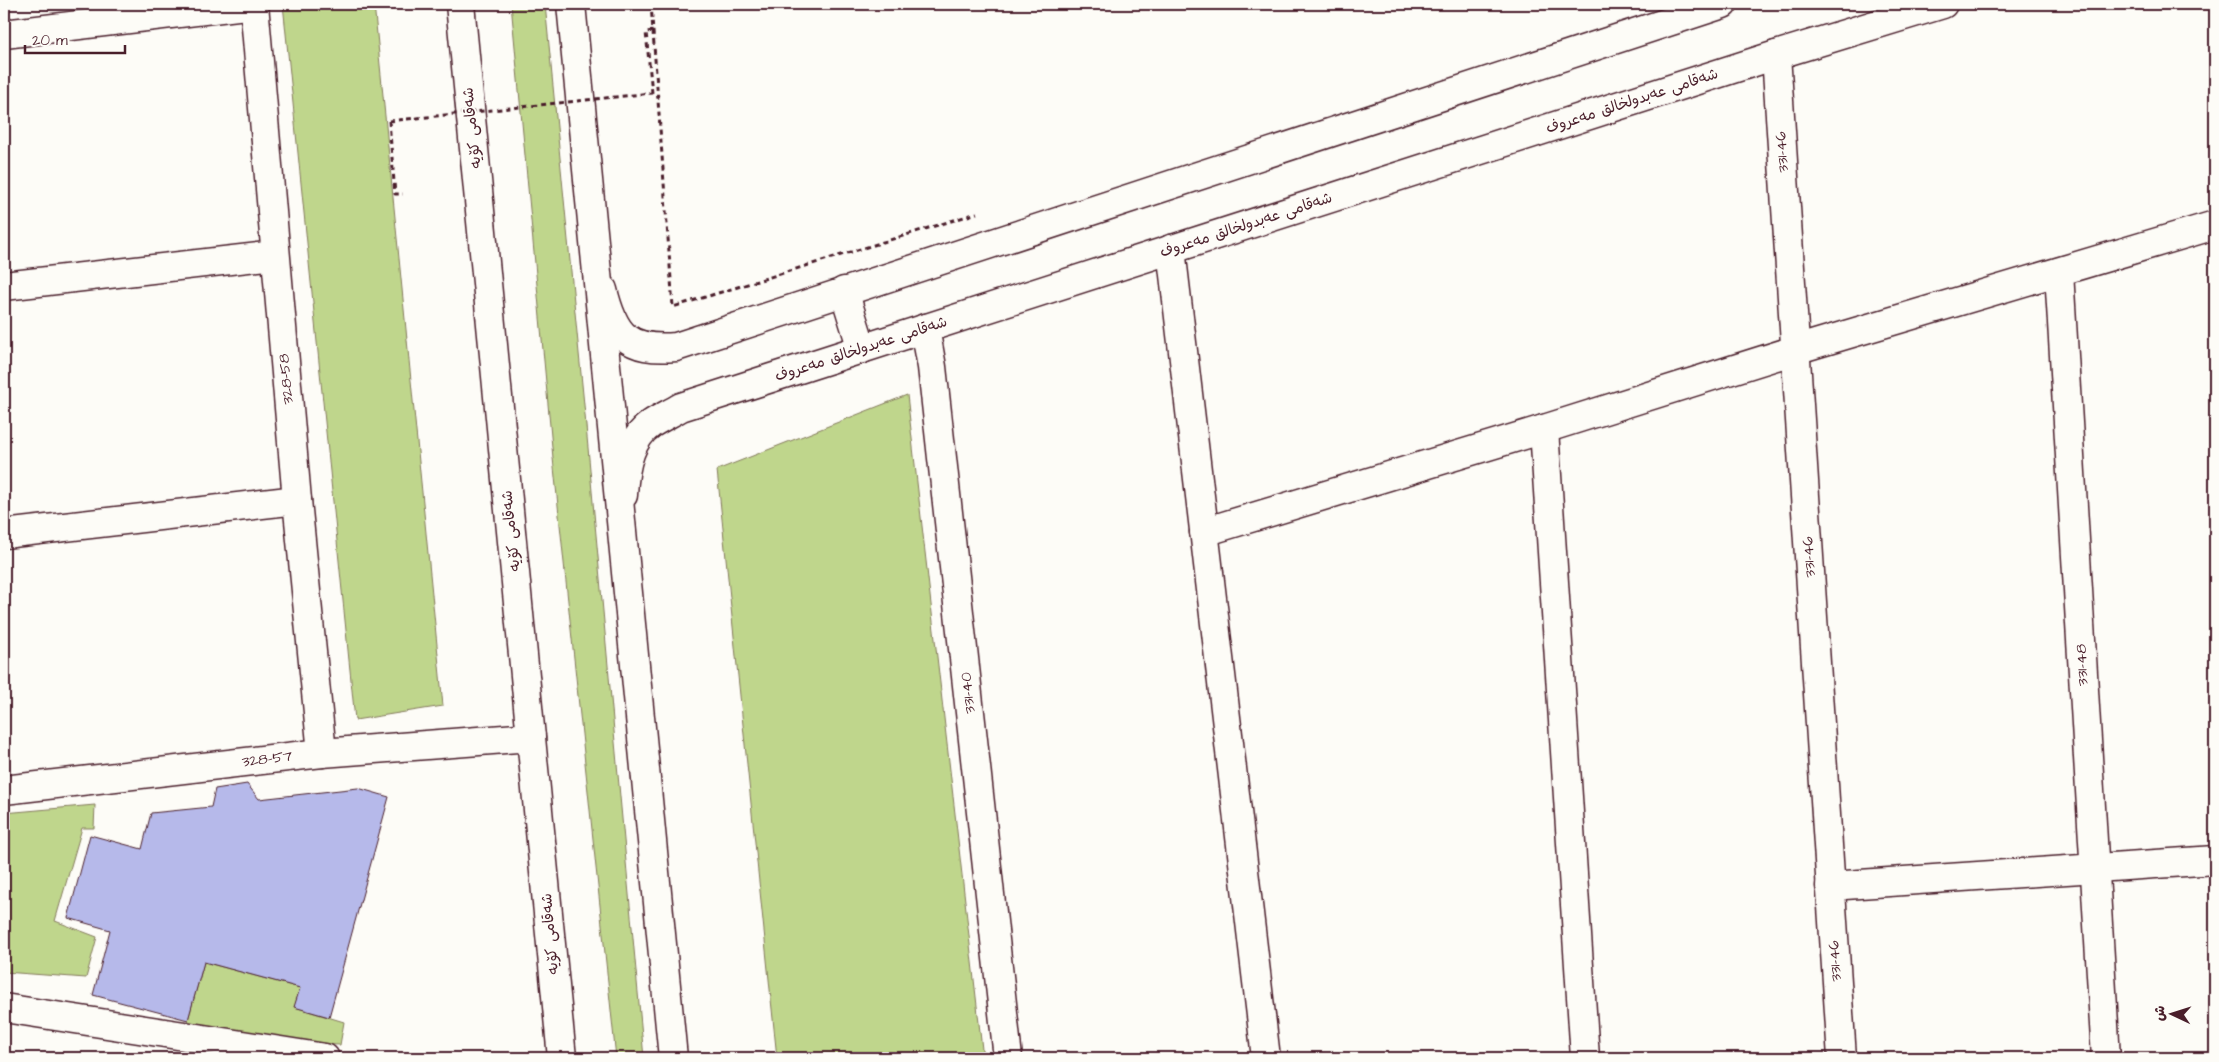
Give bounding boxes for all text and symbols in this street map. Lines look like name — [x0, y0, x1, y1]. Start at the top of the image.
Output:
scale bar — [25, 22, 125, 54]
text: 20 m — [32, 30, 68, 51]
street label: شەقامی عەبدولخالق مەعروف — [1543, 63, 1721, 139]
street label: شەقامی کۆیە — [457, 86, 487, 170]
street label: 331-46 — [1770, 130, 1794, 173]
street label: شەقامی عەبدولخالق مەعروف — [1157, 187, 1335, 263]
street label: شەقامی عەبدولخالق مەعروف — [772, 311, 950, 387]
street label: 328-58 — [273, 352, 299, 405]
street label: شەقامی کۆیە — [496, 489, 526, 573]
street label: 331-46 — [1797, 535, 1821, 578]
street label: 331-48 — [2070, 643, 2094, 686]
street label: 331-40 — [955, 671, 981, 715]
street label: 328-57 — [241, 746, 293, 772]
street label: شەقامی کۆیە — [536, 892, 564, 976]
street label: 331-46 — [1823, 939, 1847, 982]
north arrow — [2146, 990, 2196, 1040]
text: ش — [2150, 1005, 2171, 1022]

